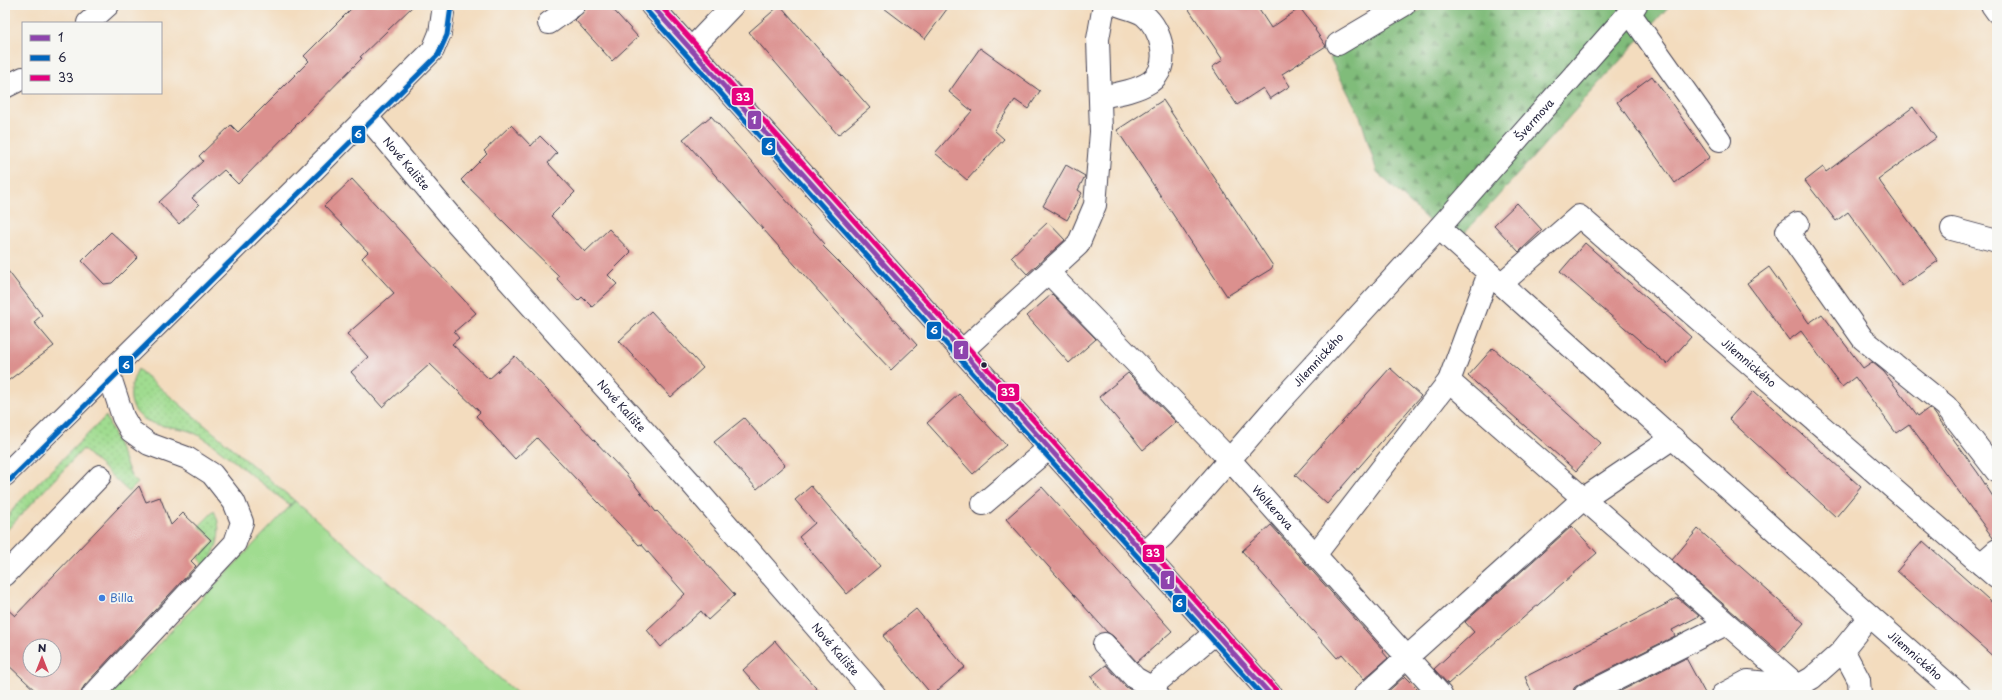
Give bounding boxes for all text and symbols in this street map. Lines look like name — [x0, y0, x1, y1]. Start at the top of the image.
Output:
legend — [22, 22, 162, 94]
text: 1 — [58, 28, 63, 46]
text: 6 — [58, 48, 66, 66]
text: 33 — [58, 68, 74, 86]
line badge: 33 — [731, 87, 754, 106]
text: 33 — [736, 88, 750, 105]
street label: Švermova — [1511, 94, 1558, 145]
line badge: 1 — [747, 110, 762, 130]
text: 1 — [751, 111, 757, 128]
line badge: 6 — [351, 125, 366, 144]
text: 6 — [354, 125, 362, 142]
street label: Nové Kalište — [379, 133, 434, 194]
line badge: 6 — [761, 137, 776, 156]
text: 6 — [765, 137, 773, 154]
line badge: 6 — [926, 321, 942, 340]
text: 6 — [930, 321, 938, 338]
street label: Jilemnického — [1289, 329, 1347, 390]
street label: Jilemnického — [1718, 334, 1780, 391]
line badge: 1 — [953, 340, 969, 360]
text: 1 — [958, 341, 964, 358]
line badge: 6 — [118, 355, 134, 374]
text: 6 — [122, 356, 130, 373]
unlabelled marker — [979, 360, 989, 370]
street label: Nové Kalište — [594, 376, 650, 436]
line badge: 33 — [997, 383, 1020, 402]
text: 33 — [1001, 383, 1015, 400]
street label: Wolkerova — [1248, 481, 1298, 534]
line badge: 33 — [1142, 544, 1165, 563]
text: 33 — [1146, 544, 1160, 561]
line badge: 1 — [1160, 570, 1175, 590]
text: 1 — [1165, 571, 1171, 588]
place label: Billa — [110, 589, 134, 606]
marker: Billa — [97, 593, 107, 603]
line badge: 6 — [1172, 594, 1187, 613]
text: 6 — [1175, 594, 1183, 611]
street label: Nové Kalište — [808, 619, 864, 679]
street label: Jilemnického — [1884, 627, 1947, 684]
north arrow — [22, 638, 62, 678]
text: N — [38, 639, 47, 656]

